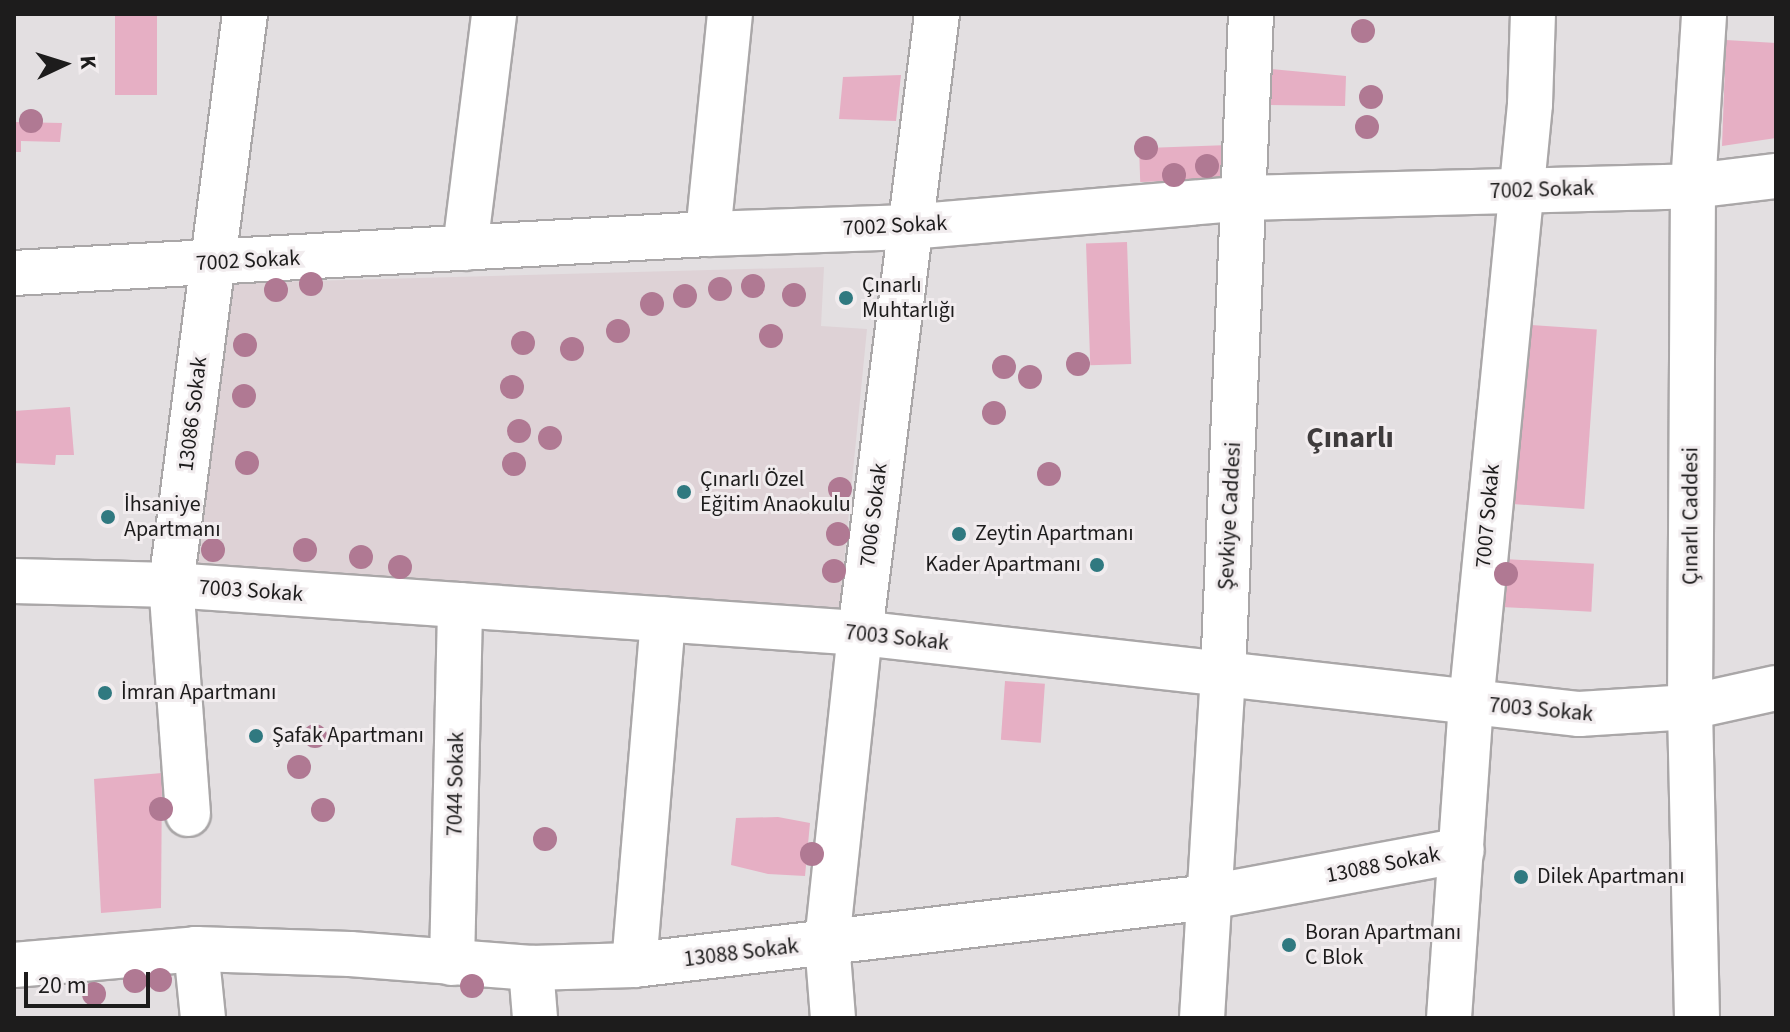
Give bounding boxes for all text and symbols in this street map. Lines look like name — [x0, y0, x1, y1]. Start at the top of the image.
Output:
north arrow — [24, 24, 104, 104]
text: K — [72, 54, 104, 70]
street label: 7002 Sokak — [1489, 175, 1595, 205]
street label: 7002 Sokak — [842, 210, 948, 242]
street label: 7002 Sokak — [195, 245, 301, 277]
place label: Çınarlı Muhtarlığı — [862, 272, 955, 324]
marker: Çınarlı Muhtarlığı — [837, 289, 855, 307]
street label: 13086 Sokak — [173, 355, 213, 473]
district label: Çınarlı — [1306, 420, 1394, 456]
street label: Şevkiye Caddesi — [1213, 441, 1247, 591]
street label: Çınarlı Caddesi — [1678, 447, 1704, 585]
street label: 7006 Sokak — [855, 462, 893, 568]
street label: 7007 Sokak — [1470, 463, 1506, 569]
place label: Çınarlı Özel Eğitim Anaokulu — [700, 466, 851, 518]
marker: Çınarlı Özel Eğitim Anaokulu — [675, 483, 693, 501]
place label: İhsaniye Apartmanı — [124, 491, 221, 542]
marker: İhsaniye Apartmanı — [99, 508, 117, 526]
place label: Zeytin Apartmanı — [975, 521, 1134, 547]
marker: Zeytin Apartmanı — [950, 525, 968, 543]
place label: Kader Apartmanı — [925, 552, 1081, 578]
marker: Kader Apartmanı — [1088, 556, 1106, 574]
street label: 7003 Sokak — [198, 574, 304, 608]
street label: 7003 Sokak — [844, 619, 950, 657]
place label: İmran Apartmanı — [121, 680, 276, 706]
marker: İmran Apartmanı — [96, 684, 114, 702]
street label: 7003 Sokak — [1488, 692, 1594, 728]
place label: Şafak Apartmanı — [272, 723, 424, 749]
marker: Şafak Apartmanı — [247, 727, 265, 745]
street label: 7044 Sokak — [442, 732, 470, 836]
street label: 13088 Sokak — [1324, 841, 1442, 889]
place label: Dilek Apartmanı — [1537, 864, 1685, 890]
marker: Dilek Apartmanı — [1512, 868, 1530, 886]
place label: Boran Apartmanı C Blok — [1305, 919, 1461, 970]
street label: 13088 Sokak — [682, 933, 800, 973]
marker: Boran Apartmanı C Blok — [1280, 936, 1298, 954]
scale bar — [28, 956, 154, 1006]
text: 20 m — [38, 968, 87, 1003]

